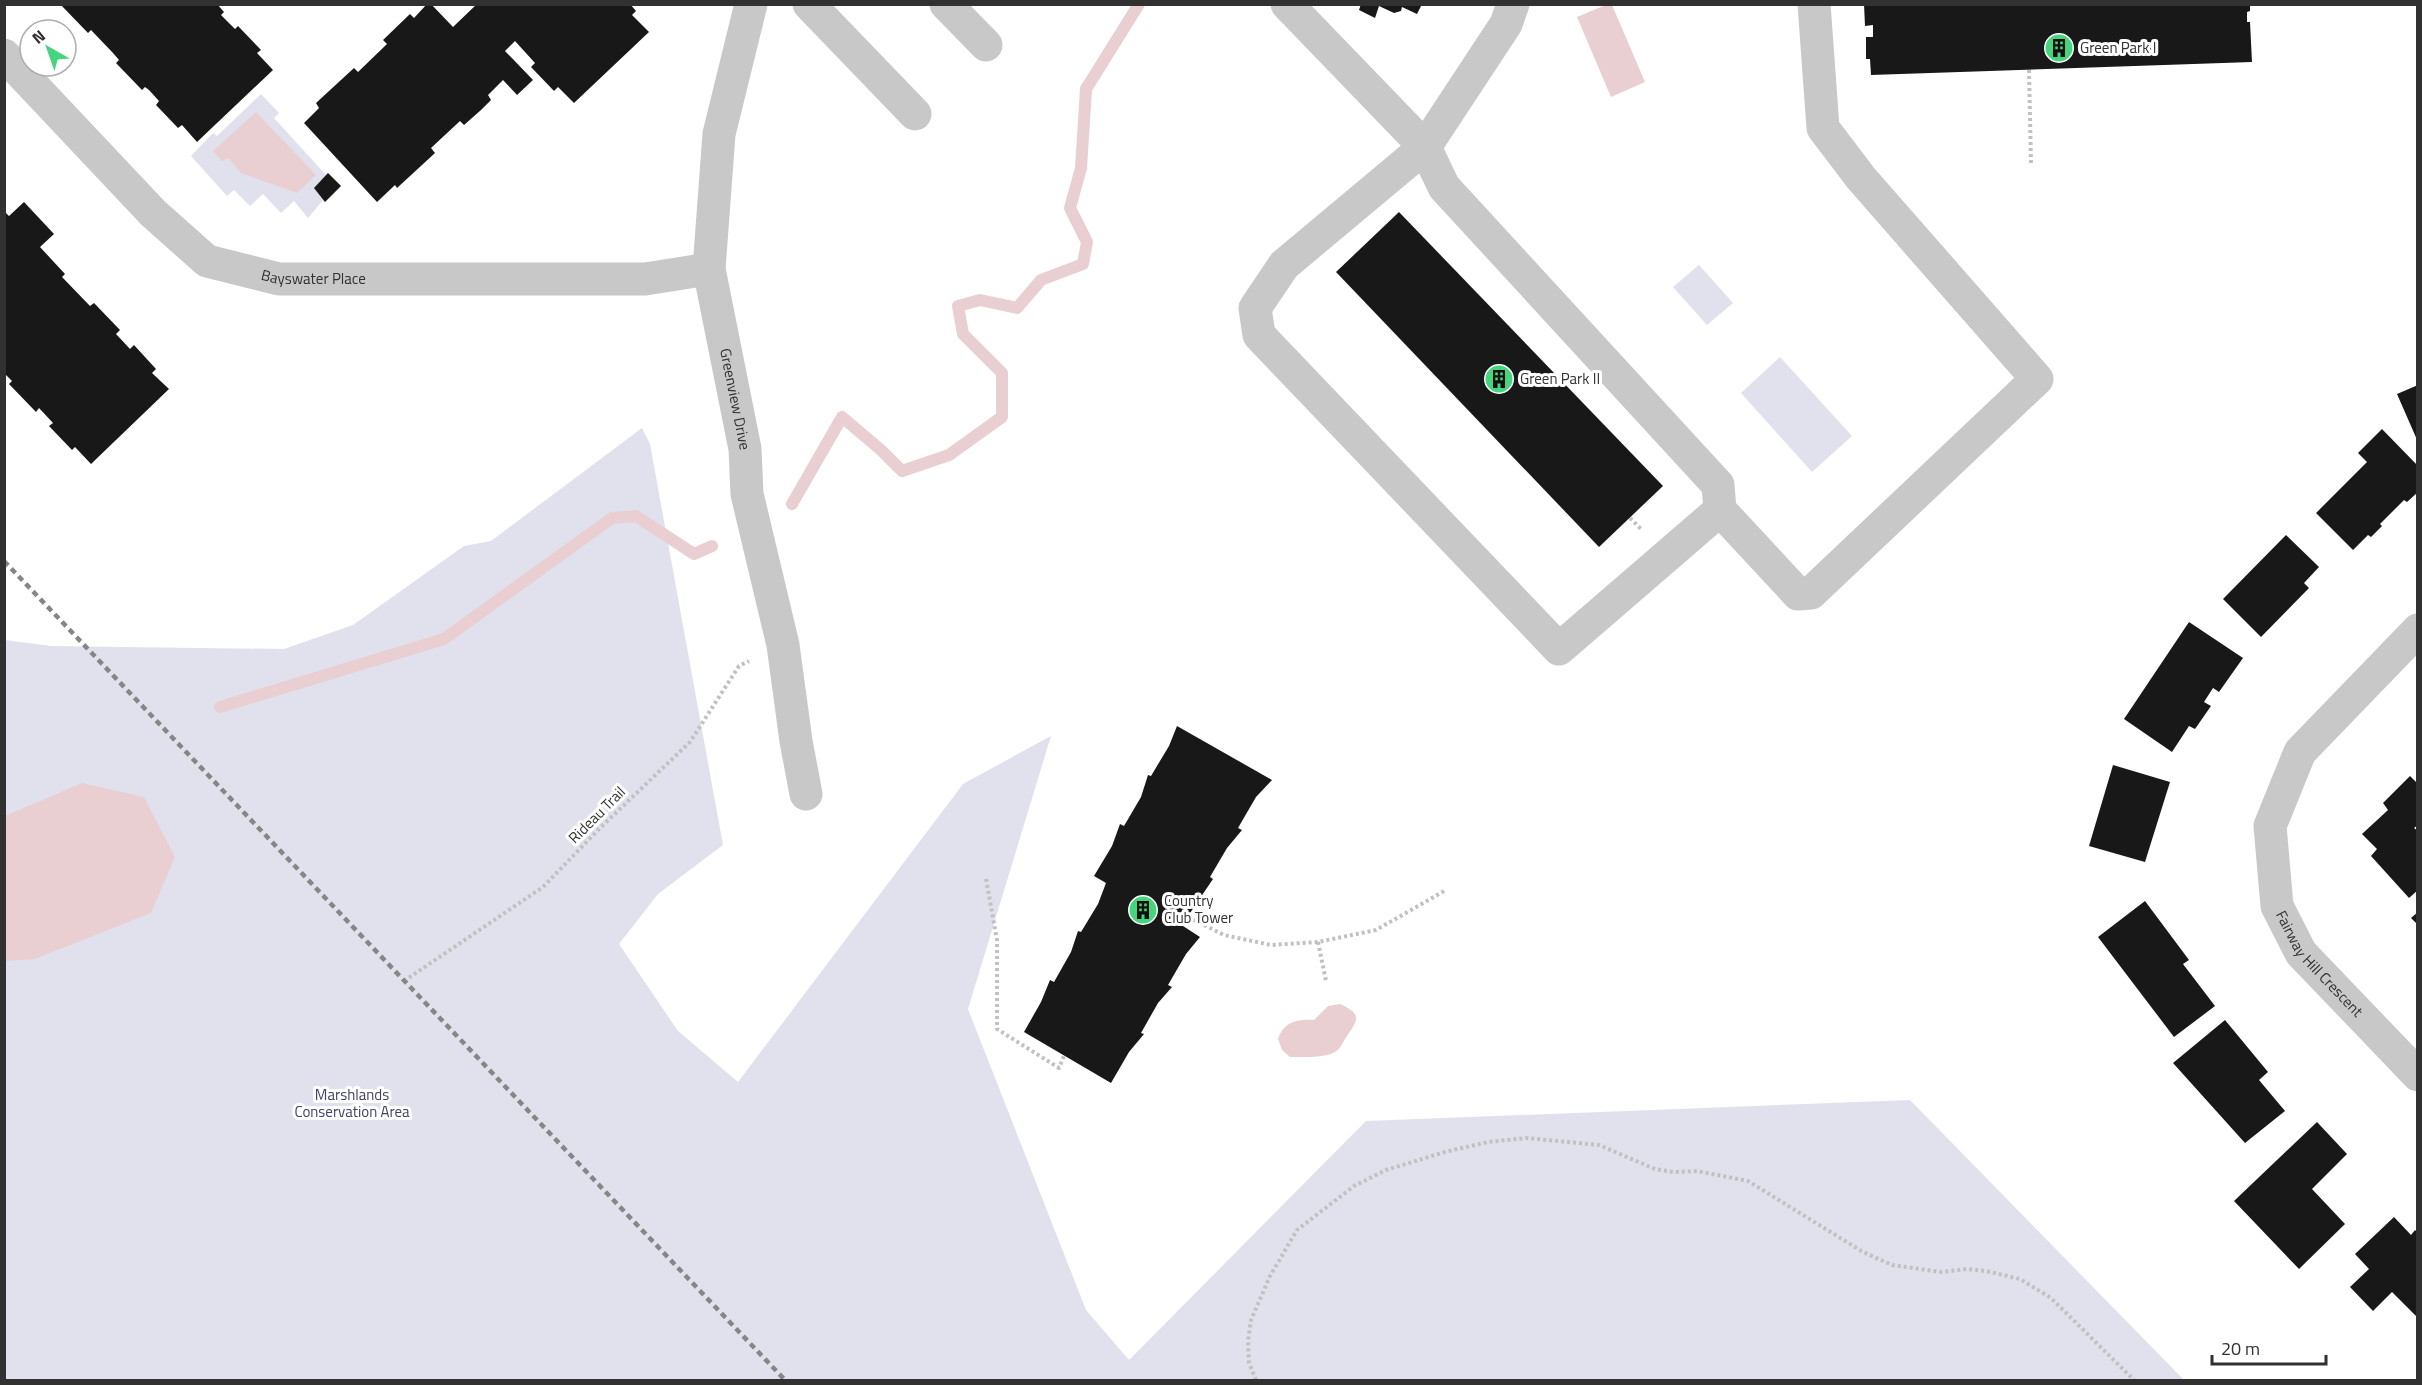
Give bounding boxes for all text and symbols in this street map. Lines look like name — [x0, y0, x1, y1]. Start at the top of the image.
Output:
north arrow — [18, 18, 78, 78]
text: N — [26, 24, 50, 49]
building icon: Green Park I — [2043, 32, 2075, 64]
place label: Green Park I — [2080, 36, 2157, 59]
street label: Bayswater Place — [259, 263, 366, 290]
street label: Greenview Drive — [714, 346, 757, 452]
building icon: Green Park II — [1483, 363, 1515, 395]
place label: Green Park II — [1520, 367, 1600, 390]
street label: Rideau Trail — [563, 781, 631, 849]
place label: Country Club Tower — [1164, 889, 1233, 929]
building icon: Country Club Tower — [1127, 894, 1159, 926]
street label: Fairway Hill Crescent — [2270, 906, 2369, 1023]
park label: Marshlands Conservation Area — [294, 1083, 410, 1123]
scale bar — [2212, 1328, 2326, 1366]
text: 20 m — [2221, 1335, 2260, 1362]

